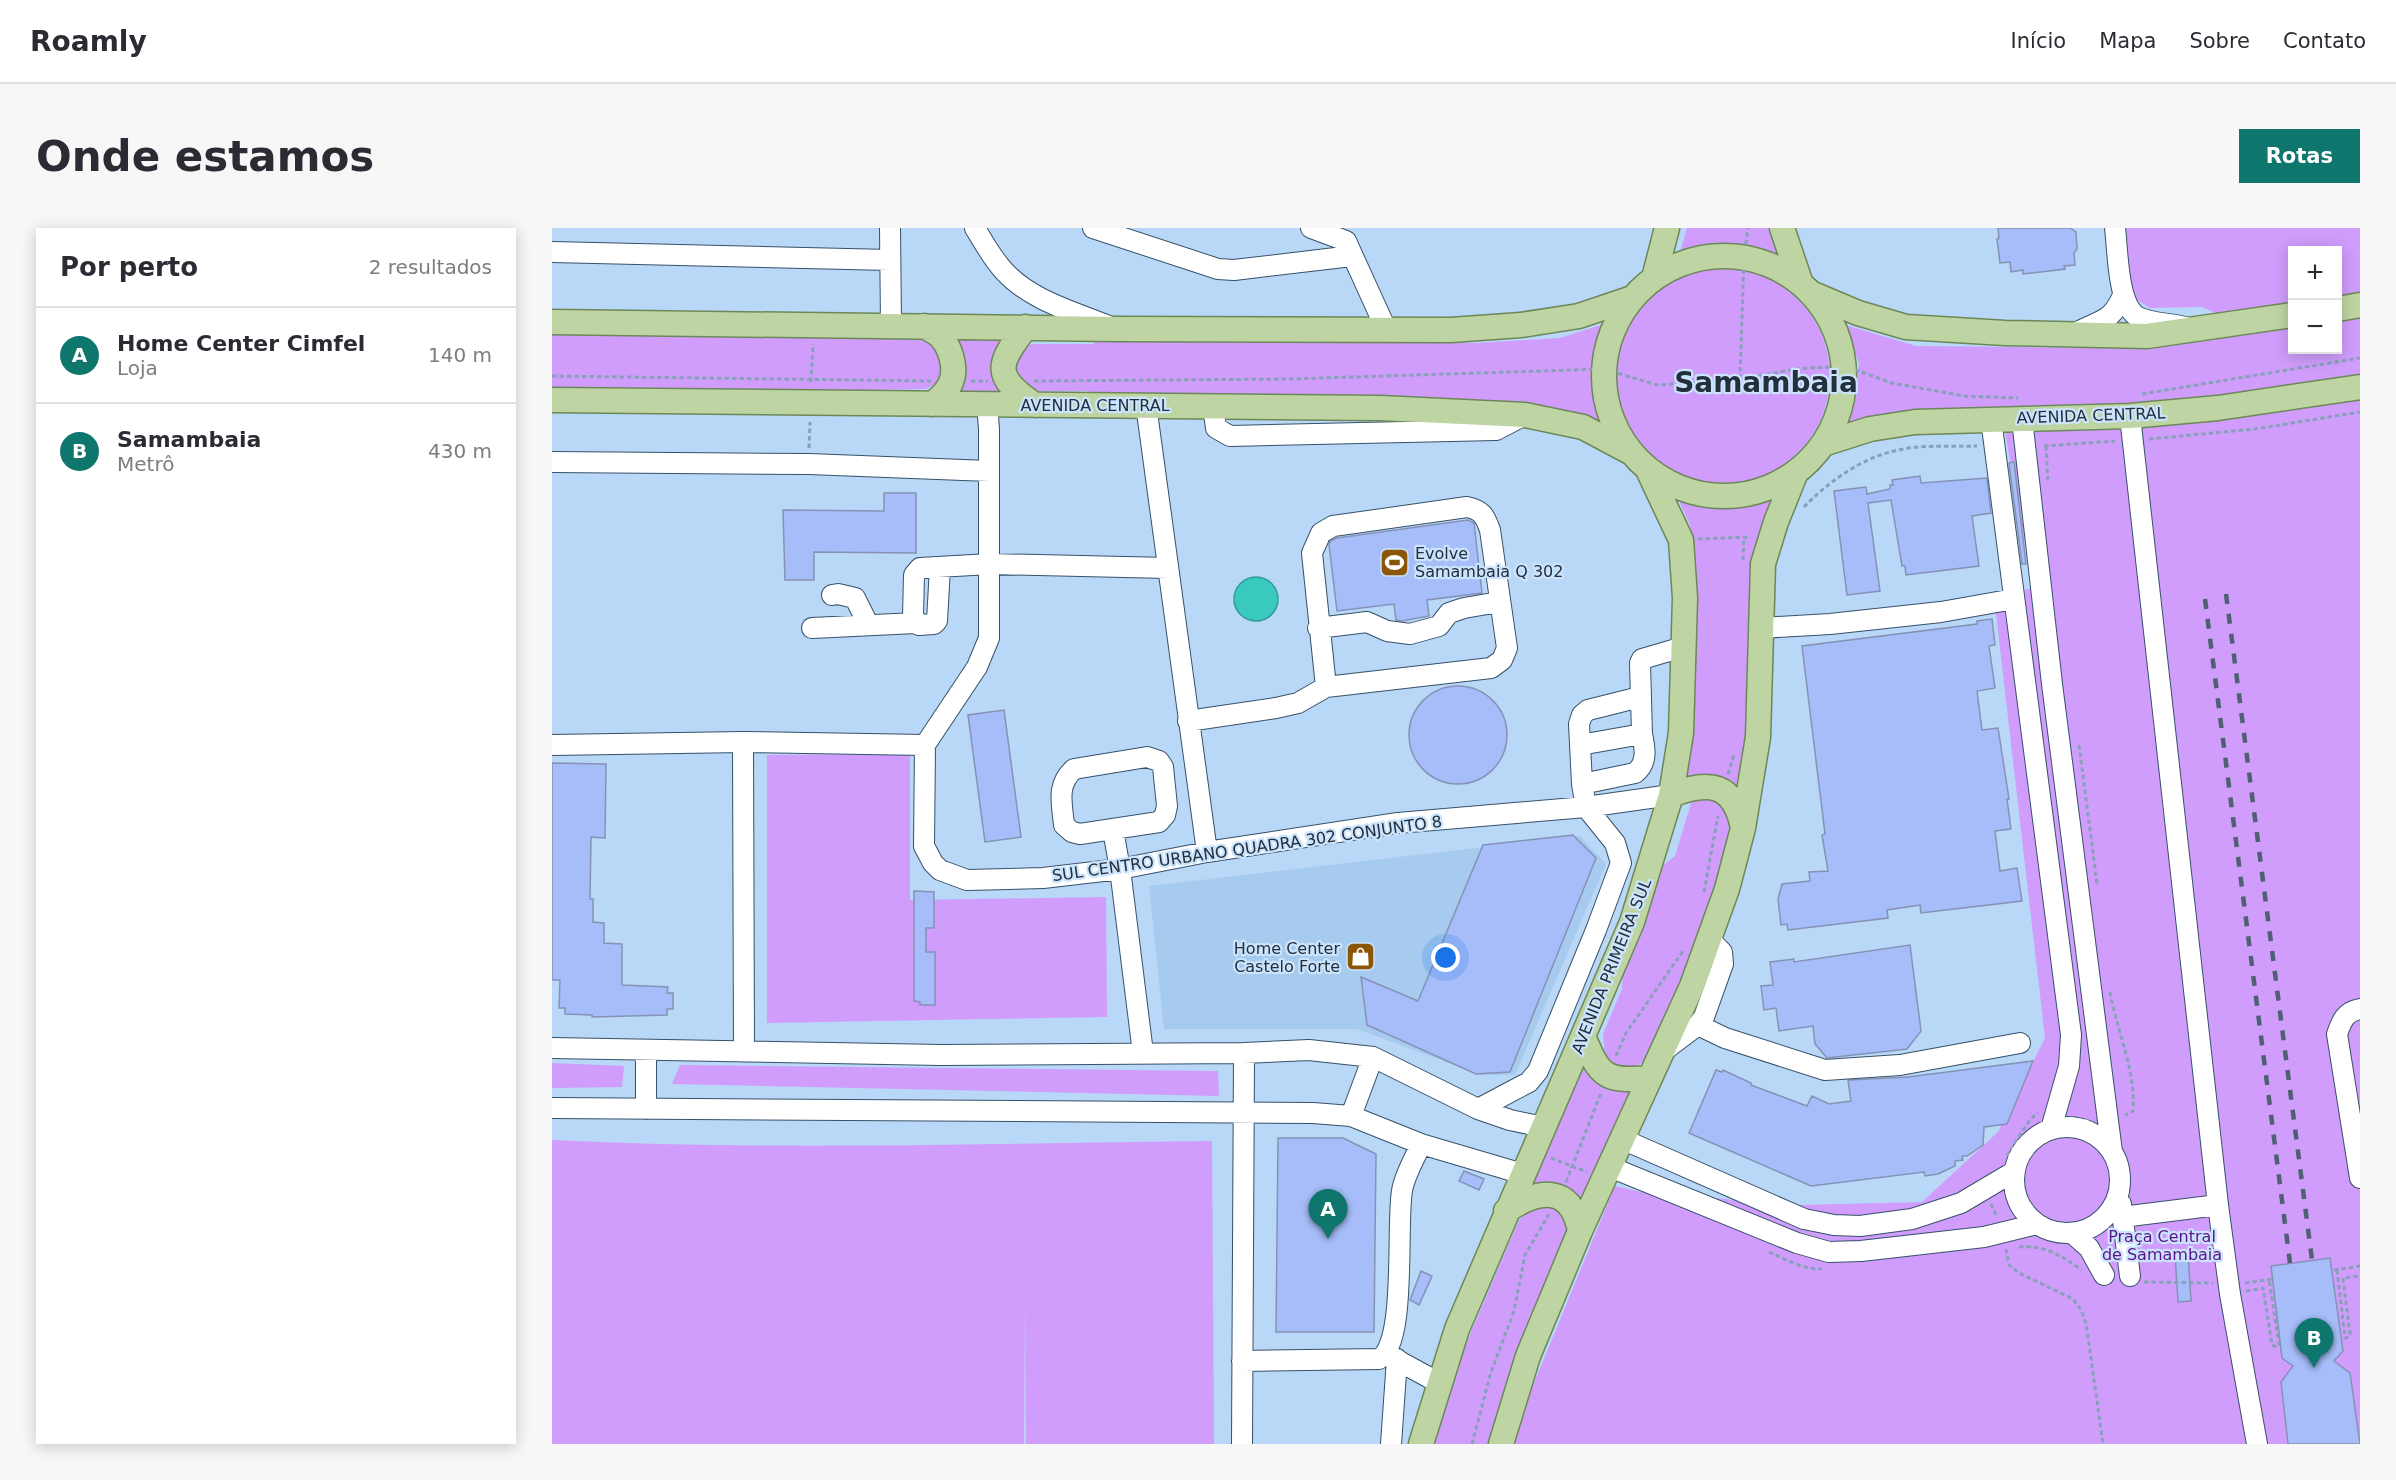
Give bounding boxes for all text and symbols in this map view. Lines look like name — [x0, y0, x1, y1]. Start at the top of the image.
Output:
text: Roamly — [30, 25, 147, 58]
text: Início — [2011, 29, 2066, 53]
text: Mapa — [2099, 29, 2156, 53]
text: Sobre — [2189, 29, 2250, 53]
text: Contato — [2283, 29, 2366, 53]
button: Rotas — [2239, 129, 2360, 183]
text: Onde estamos — [36, 132, 374, 181]
map controls — [2288, 246, 2342, 354]
button: + — [2288, 246, 2342, 300]
text: Por perto — [60, 252, 198, 282]
text: 2 resultados — [369, 255, 492, 279]
button: − — [2288, 300, 2342, 354]
text: Home Center Cimfel — [117, 331, 365, 356]
text: A — [72, 343, 87, 367]
text: 140 m — [428, 343, 492, 367]
text: Loja — [117, 356, 158, 380]
district label: Samambaia — [1674, 366, 1858, 399]
street label: AVENIDA CENTRAL — [1020, 396, 1170, 415]
street label: AVENIDA CENTRAL — [2016, 403, 2166, 428]
text: Samambaia — [117, 427, 261, 452]
text: B — [72, 439, 87, 463]
text: 430 m — [428, 439, 492, 463]
text: Metrô — [117, 452, 174, 476]
place label: Evolve Samambaia Q 302 — [1415, 544, 1563, 581]
sports icon: Evolve Samambaia Q 302 — [1378, 546, 1410, 578]
street label: SUL CENTRO URBANO QUADRA 302 CONJUNTO 8 — [1051, 812, 1443, 885]
street label: AVENIDA PRIMEIRA SUL — [1568, 876, 1655, 1057]
place label: Home Center Castelo Forte — [1234, 939, 1340, 976]
shop icon: Home Center Castelo Forte — [1345, 941, 1377, 973]
your location — [1431, 943, 1460, 972]
pin: A — [1308, 1190, 1348, 1239]
park label: Praça Central de Samambaia — [2102, 1227, 2222, 1264]
pin: B — [2294, 1318, 2334, 1368]

